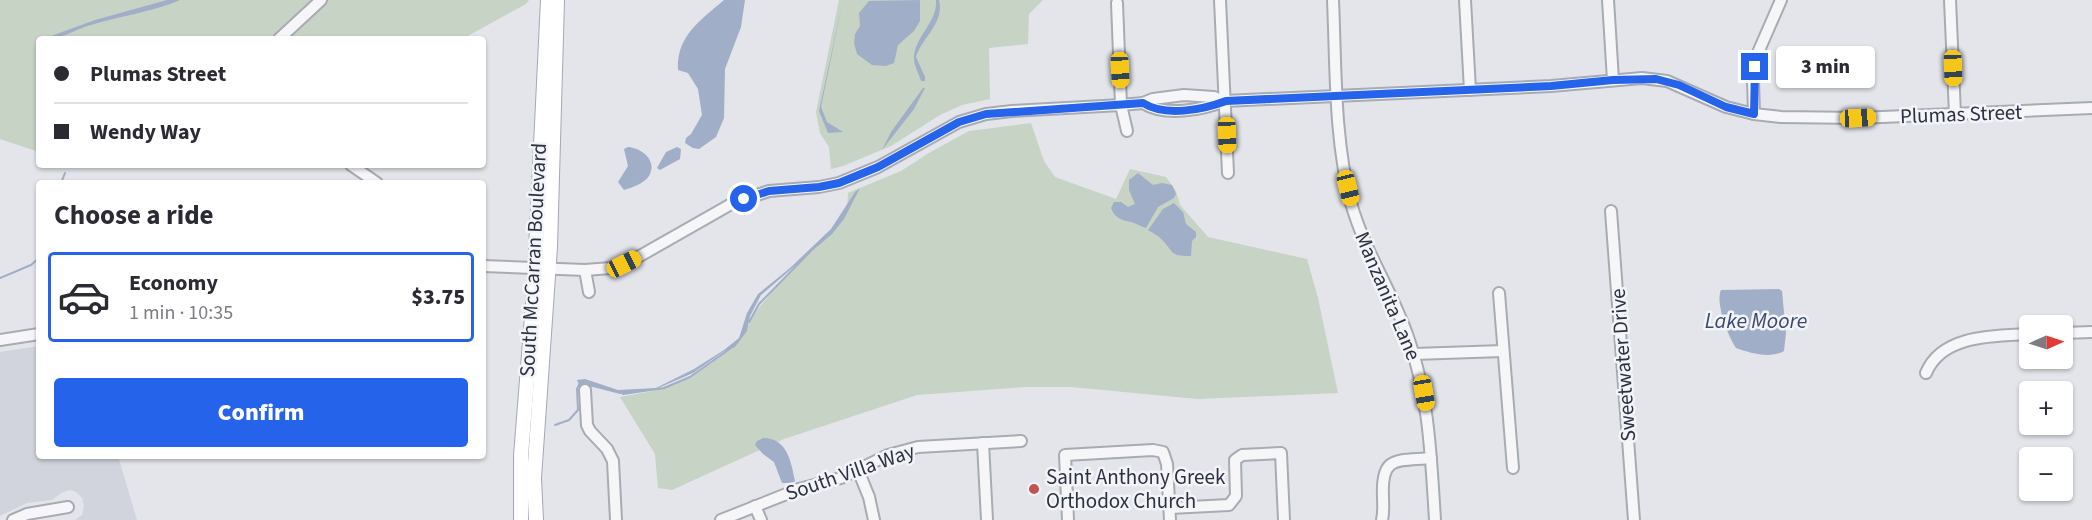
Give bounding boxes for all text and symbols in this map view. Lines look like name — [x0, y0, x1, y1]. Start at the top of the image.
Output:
callout: 3 min — [1776, 46, 1875, 88]
car — [1943, 50, 1963, 86]
car — [1110, 52, 1130, 88]
route end — [1741, 53, 1768, 80]
text: 3 min — [1801, 53, 1850, 81]
text: Plumas Street — [90, 58, 226, 90]
street label: Plumas Street — [1899, 97, 2023, 131]
car — [1840, 108, 1876, 128]
text: Wendy Way — [90, 116, 201, 148]
car — [1217, 117, 1237, 153]
street label: South McCarran Boulevard — [512, 142, 554, 378]
car — [1335, 168, 1361, 208]
route start — [730, 185, 757, 212]
text: Choose a ride — [54, 196, 214, 235]
street label: Manzanita Lane — [1347, 227, 1429, 365]
car — [604, 248, 644, 280]
text: Economy — [129, 267, 218, 299]
icon: car — [57, 270, 111, 324]
text: $3.75 — [411, 281, 465, 313]
street label: Sweetwater Drive — [1603, 287, 1643, 443]
text: 1 min · 10:35 — [129, 299, 233, 327]
water label: Lake Moore — [1705, 305, 1807, 337]
north arrow — [2019, 315, 2073, 369]
map controls — [2019, 315, 2073, 501]
car — [1412, 374, 1436, 412]
button: Confirm — [54, 378, 468, 447]
button: + — [2019, 381, 2073, 435]
street label: South Villa Way — [781, 436, 919, 508]
button: − — [2019, 447, 2073, 501]
place label: Saint Anthony Greek Orthodox Church — [1046, 462, 1226, 516]
marker: Saint Anthony Greek Orthodox Church — [1027, 482, 1041, 496]

